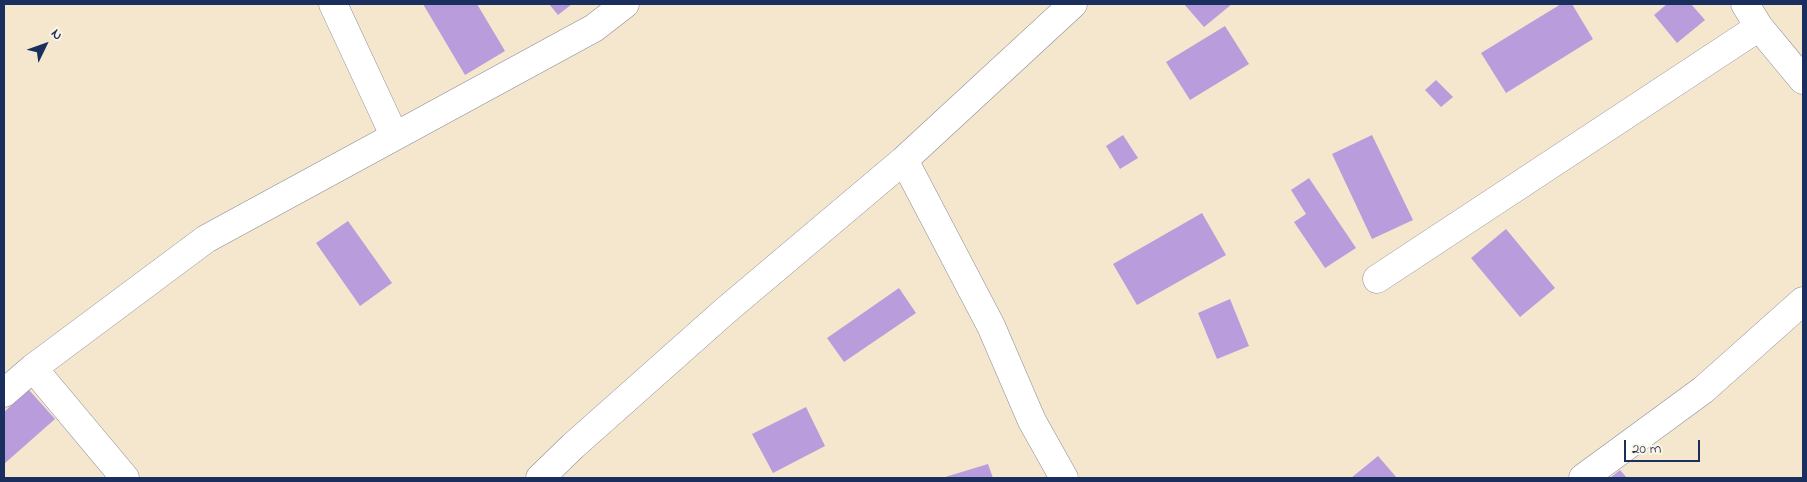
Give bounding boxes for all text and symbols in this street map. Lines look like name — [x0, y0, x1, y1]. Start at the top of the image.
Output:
north arrow — [20, 20, 70, 70]
text: N — [46, 24, 67, 45]
scale bar — [1627, 430, 1703, 462]
text: 20 m — [1632, 438, 1661, 460]

